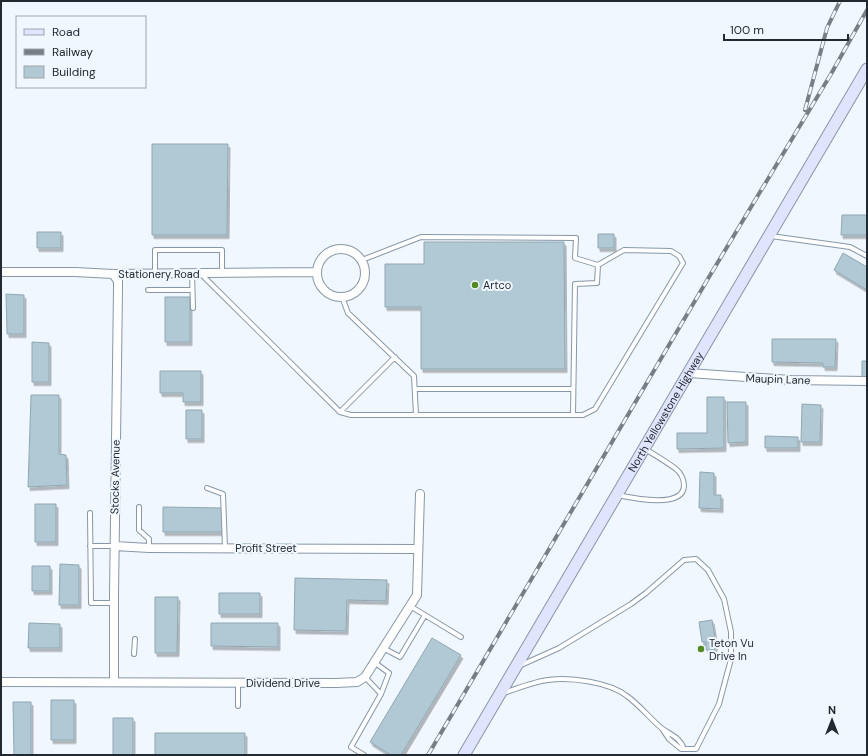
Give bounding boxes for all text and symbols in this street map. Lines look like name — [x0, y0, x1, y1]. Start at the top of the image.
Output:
legend — [16, 16, 146, 88]
scale bar — [724, 16, 848, 42]
text: 100 m — [730, 22, 764, 38]
text: Road — [52, 24, 80, 40]
text: Railway — [52, 44, 93, 60]
text: Building — [52, 64, 96, 80]
street label: Stationery Road — [118, 267, 200, 281]
place label: Artco — [483, 278, 511, 292]
marker: Artco — [470, 280, 480, 290]
street label: North Yellowstone Highway — [625, 349, 706, 475]
street label: Maupin Lane — [745, 371, 811, 387]
street label: Stocks Avenue — [107, 440, 123, 514]
street label: Profit Street — [235, 541, 297, 555]
place label: Teton Vu Drive In — [709, 636, 754, 663]
marker: Teton Vu Drive In — [696, 644, 706, 654]
street label: Dividend Drive — [246, 676, 320, 690]
north arrow — [812, 700, 852, 740]
text: N — [828, 703, 836, 717]

